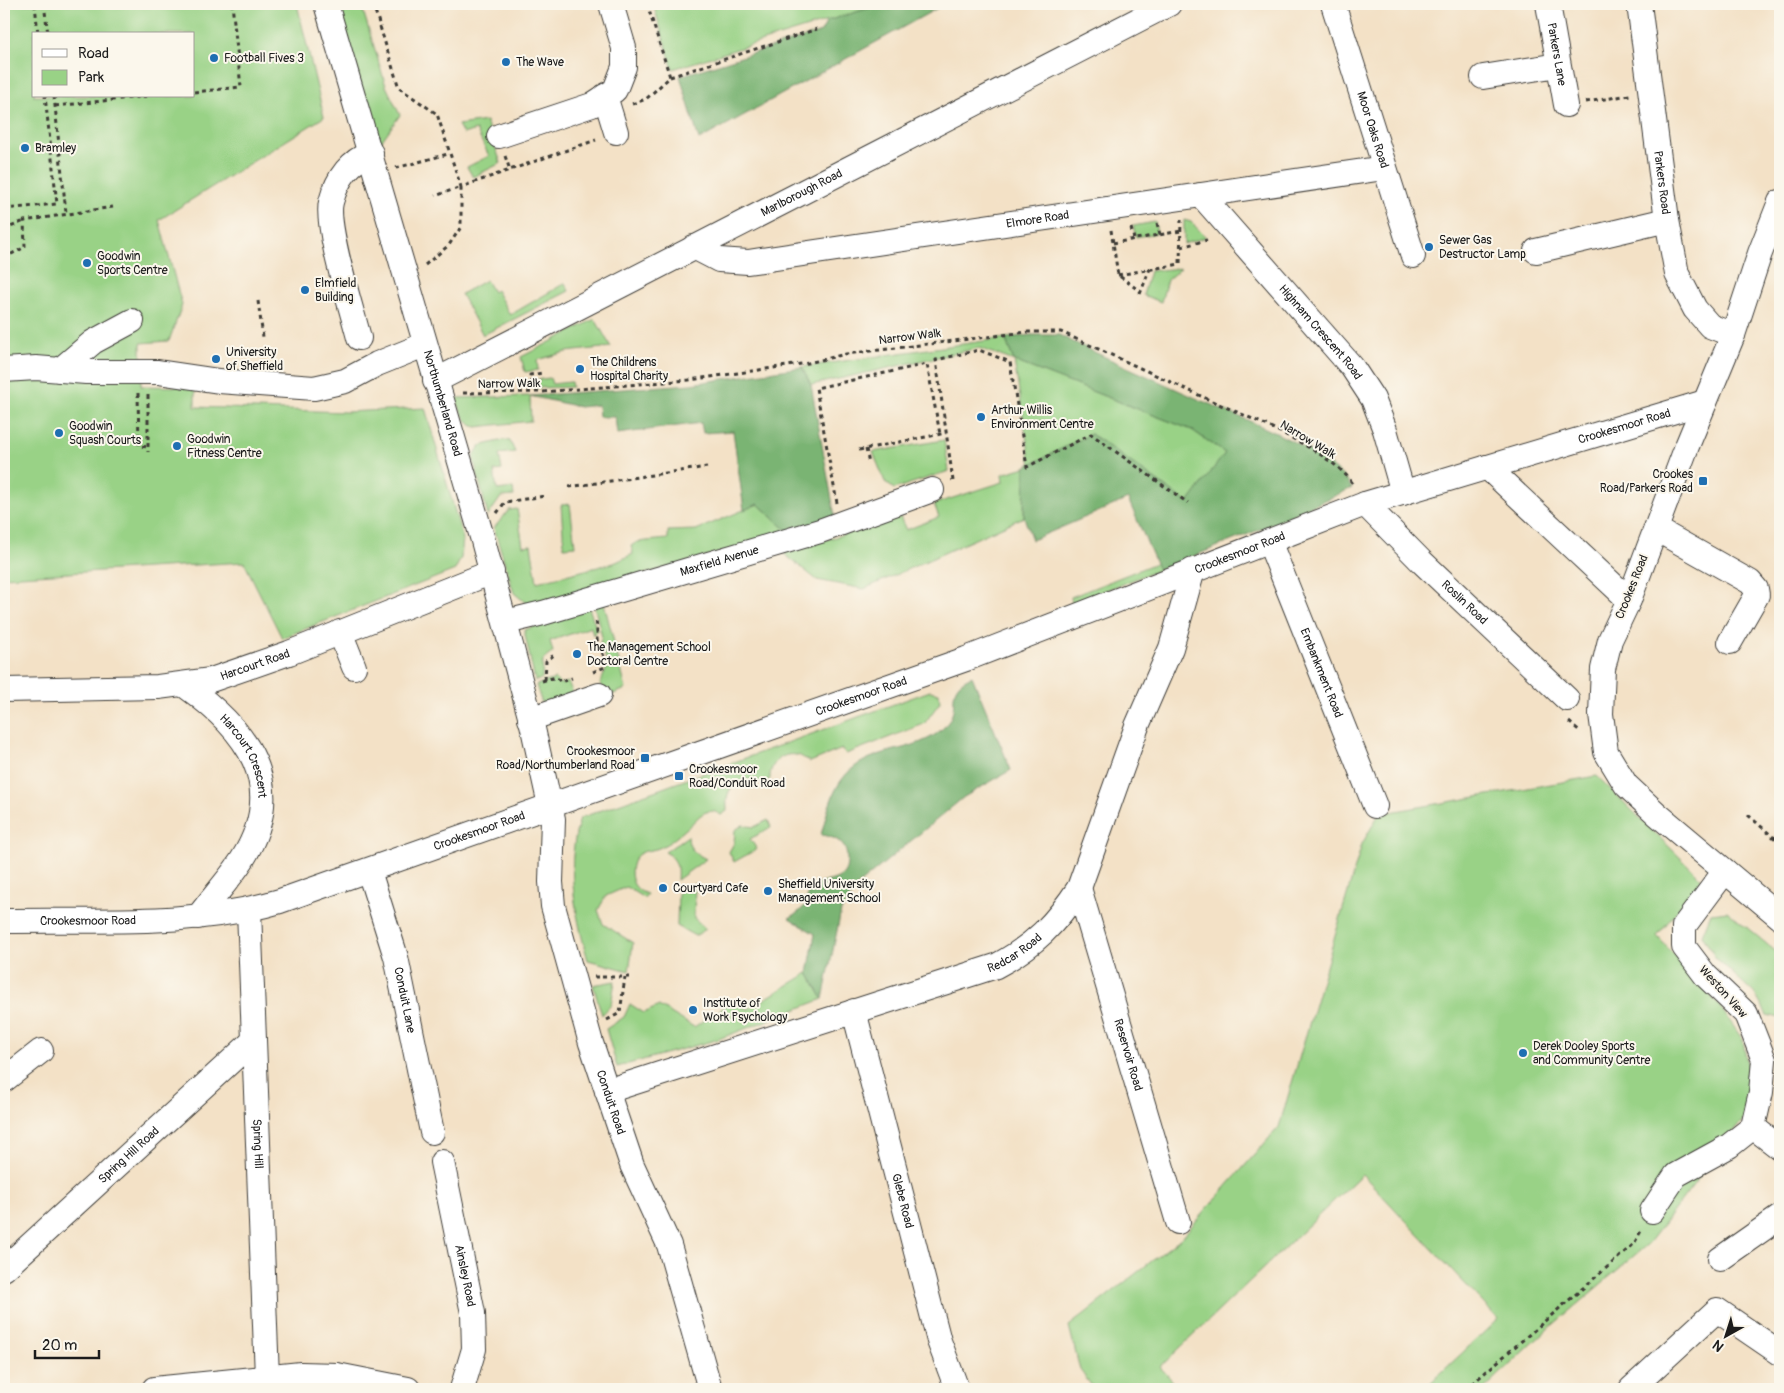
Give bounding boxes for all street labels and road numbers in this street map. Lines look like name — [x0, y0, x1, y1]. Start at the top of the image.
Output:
street label: Parkers Lane — [1544, 21, 1570, 87]
street label: Moor Oaks Road — [1354, 90, 1392, 170]
street label: Parkers Road — [1651, 150, 1674, 215]
street label: Marlborough Road — [758, 166, 845, 220]
street label: Elmore Road — [1005, 207, 1070, 231]
street label: Highnam Crescent Road — [1276, 281, 1366, 383]
street label: Narrow Walk — [878, 326, 942, 348]
street label: Northumberland Road — [420, 348, 466, 458]
street label: Narrow Walk — [477, 376, 541, 392]
street label: Crookesmoor Road — [1576, 405, 1673, 447]
street label: Narrow Walk — [1277, 417, 1339, 463]
street label: Crookesmoor Road — [1192, 528, 1287, 577]
street label: Maxfield Avenue — [678, 542, 761, 580]
street label: Crookes Road — [1612, 553, 1652, 621]
street label: Roslin Road — [1438, 577, 1491, 628]
street label: Embankment Road — [1297, 626, 1346, 720]
street label: Harcourt Road — [218, 646, 292, 684]
street label: Crookesmoor Road — [813, 673, 909, 719]
street label: Harcourt Crescent — [217, 711, 270, 798]
street label: Crookesmoor Road — [431, 808, 527, 854]
street label: Crookesmoor Road — [40, 913, 136, 928]
street label: Redcar Road — [985, 930, 1045, 976]
street label: Weston View — [1696, 963, 1750, 1021]
street label: Conduit Lane — [391, 966, 419, 1034]
street label: Reservoir Road — [1111, 1017, 1146, 1093]
street label: Conduit Road — [593, 1068, 629, 1136]
street label: Spring Hill — [250, 1119, 266, 1169]
street label: Spring Hill Road — [95, 1123, 162, 1187]
street label: Glebe Road — [889, 1172, 917, 1230]
street label: Ainsley Road — [452, 1243, 479, 1308]

